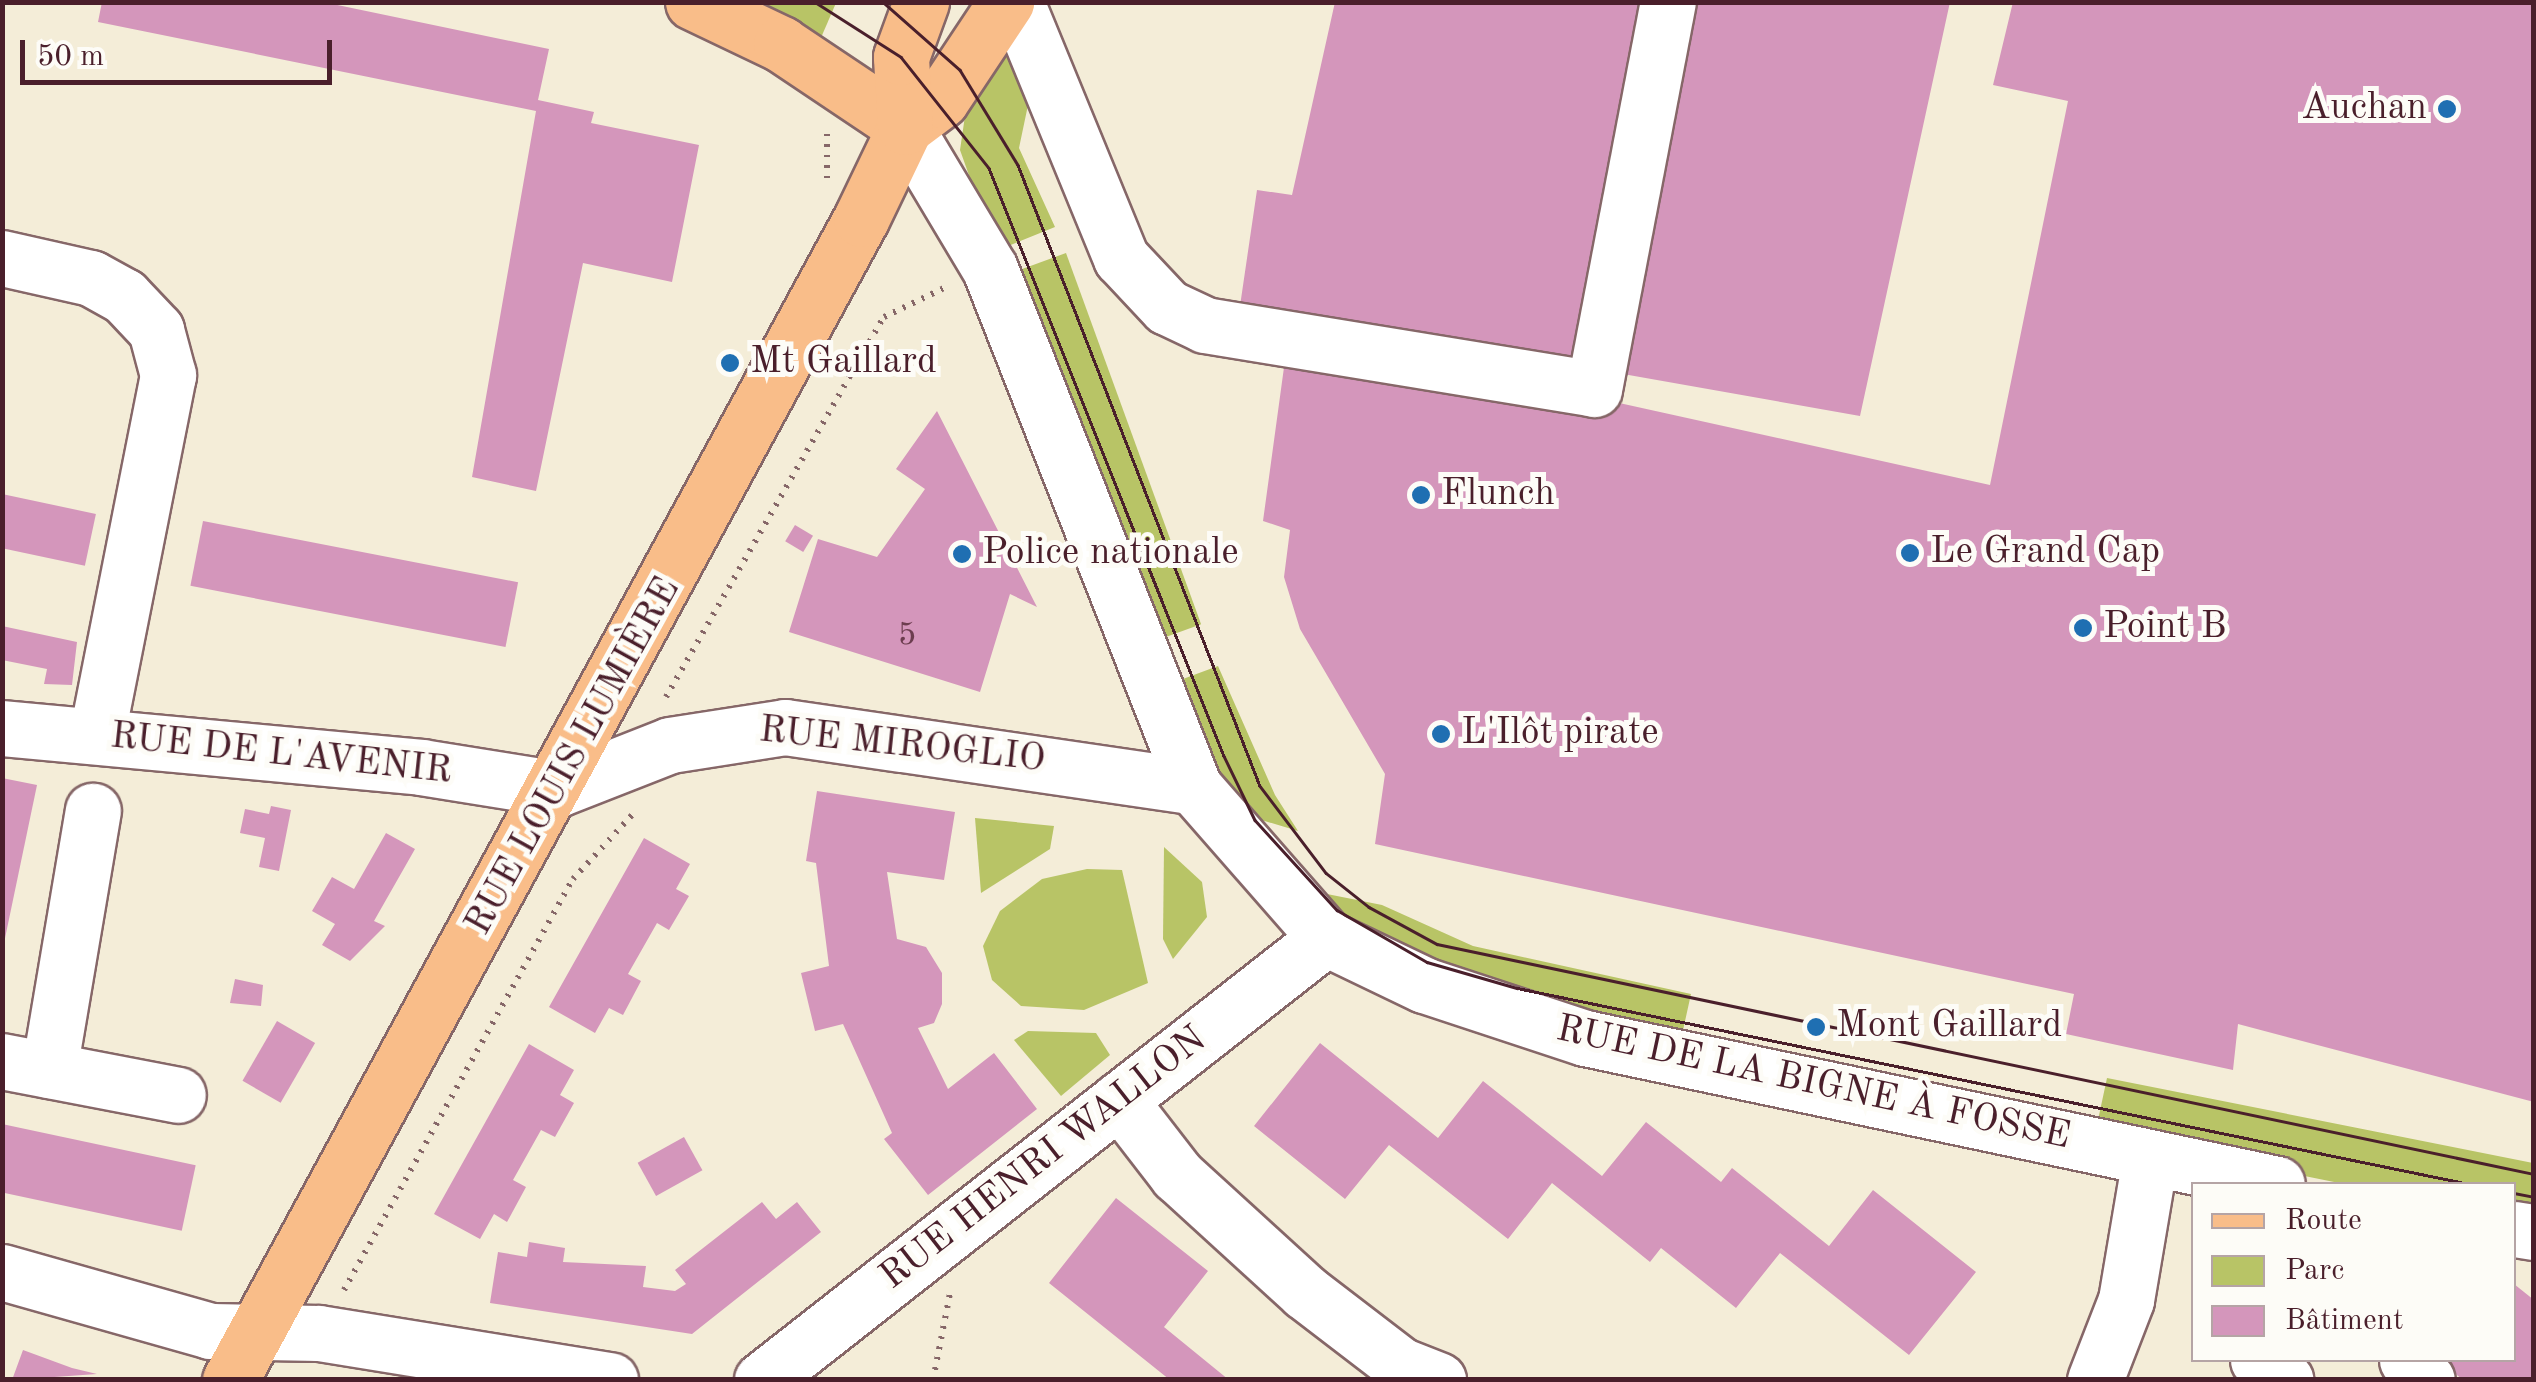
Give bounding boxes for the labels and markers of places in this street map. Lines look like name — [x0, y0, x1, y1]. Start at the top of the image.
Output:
place label: Auchan — [2301, 86, 2427, 132]
marker: Auchan — [2436, 98, 2458, 120]
place label: Mt Gaillard — [750, 340, 937, 386]
marker: Mt Gaillard — [719, 352, 741, 374]
place label: Flunch — [1441, 472, 1555, 518]
marker: Flunch — [1410, 484, 1432, 506]
place label: Le Grand Cap — [1930, 530, 2160, 576]
place label: Police nationale — [982, 531, 1239, 577]
marker: Le Grand Cap — [1899, 542, 1921, 564]
marker: Police nationale — [951, 543, 973, 565]
place label: Point B — [2103, 605, 2227, 651]
marker: Point B — [2072, 617, 2094, 639]
place label: L'Ilôt pirate — [1461, 711, 1659, 757]
marker: L'Ilôt pirate — [1430, 723, 1452, 745]
place label: Mont Gaillard — [1836, 1004, 2062, 1050]
marker: Mont Gaillard — [1805, 1016, 1827, 1038]

